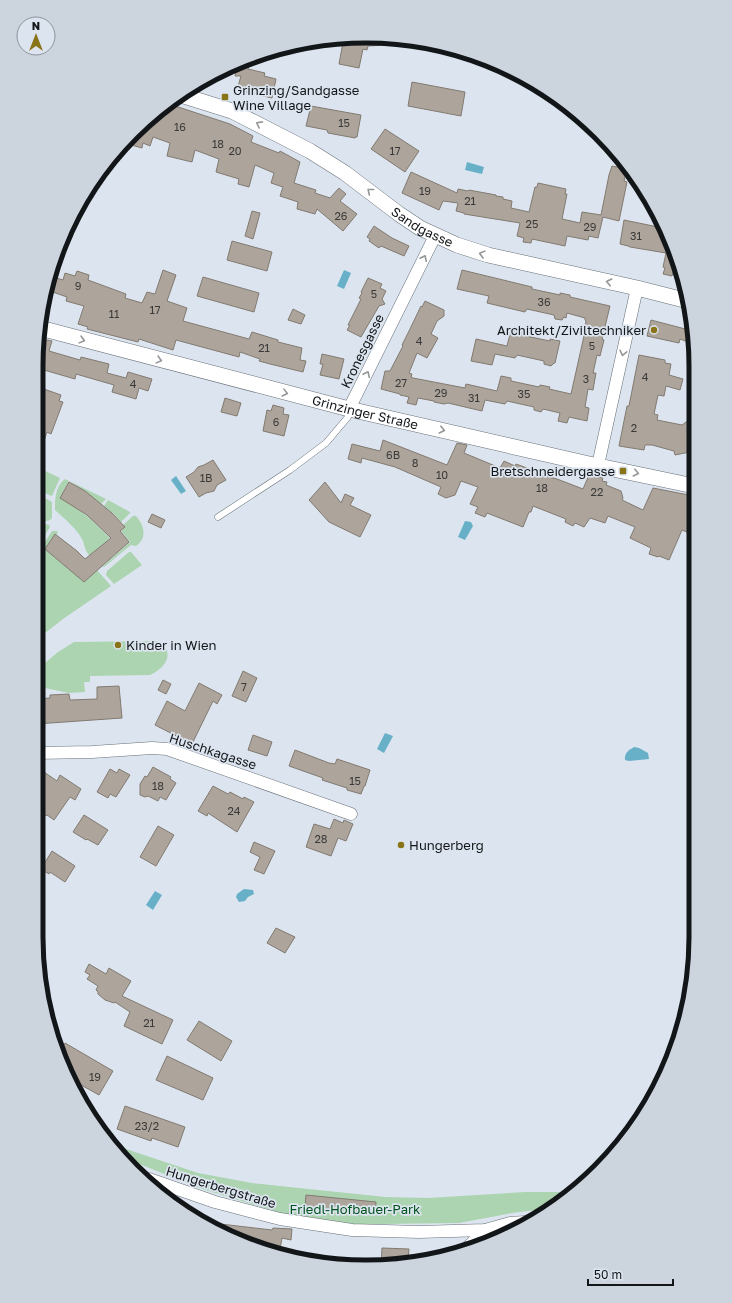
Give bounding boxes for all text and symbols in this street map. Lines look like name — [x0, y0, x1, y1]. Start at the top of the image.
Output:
north arrow — [16, 16, 56, 56]
text: N — [32, 19, 40, 32]
place label: Grinzing/Sandgasse Wine Village — [233, 82, 359, 113]
marker: Grinzing/Sandgasse Wine Village — [220, 92, 230, 102]
house number: 15 — [338, 116, 350, 129]
house number: 16 — [174, 120, 186, 133]
one-way arrow — [255, 121, 263, 129]
house number: 18 — [212, 137, 224, 150]
house number: 20 — [228, 144, 242, 157]
house number: 17 — [389, 144, 401, 157]
house number: 19 — [419, 184, 431, 197]
one-way arrow — [367, 189, 374, 196]
house number: 21 — [464, 194, 476, 207]
street label: Sandgasse — [388, 203, 456, 250]
house number: 26 — [334, 209, 348, 222]
house number: 25 — [526, 217, 538, 230]
house number: 29 — [583, 220, 597, 233]
house number: 31 — [630, 229, 642, 242]
one-way arrow — [479, 250, 486, 258]
one-way arrow — [419, 254, 427, 262]
one-way arrow — [606, 278, 612, 286]
house number: 9 — [75, 279, 81, 292]
house number: 5 — [371, 287, 377, 300]
house number: 36 — [537, 295, 551, 308]
house number: 17 — [149, 303, 161, 316]
house number: 11 — [109, 307, 119, 320]
street label: Kronesgasse — [337, 311, 387, 391]
place label: Architekt/Ziviltechniker — [497, 322, 646, 338]
marker: Architekt/Ziviltechniker — [649, 325, 659, 335]
house number: 4 — [416, 334, 423, 347]
one-way arrow — [79, 335, 86, 344]
house number: 5 — [589, 339, 595, 352]
house number: 21 — [258, 341, 270, 354]
one-way arrow — [619, 350, 627, 357]
one-way arrow — [156, 355, 163, 364]
house number: 4 — [642, 370, 649, 383]
one-way arrow — [362, 371, 369, 378]
house number: 3 — [583, 372, 589, 385]
house number: 27 — [395, 376, 407, 389]
house number: 4 — [130, 377, 137, 390]
house number: 29 — [434, 386, 448, 399]
house number: 35 — [518, 387, 530, 400]
one-way arrow — [282, 388, 288, 396]
house number: 31 — [468, 391, 480, 404]
street label: Grinzinger Straße — [311, 392, 420, 433]
house number: 6 — [273, 415, 280, 428]
house number: 2 — [631, 421, 637, 434]
one-way arrow — [438, 425, 445, 434]
house number: 6B — [386, 448, 400, 461]
house number: 8 — [412, 456, 419, 469]
place label: Bretschneidergasse — [490, 463, 615, 479]
marker: Bretschneidergasse — [618, 466, 628, 476]
house number: 10 — [436, 468, 448, 481]
one-way arrow — [633, 469, 639, 477]
house number: 1B — [200, 471, 212, 484]
house number: 18 — [536, 481, 548, 494]
house number: 22 — [591, 485, 603, 498]
place label: Kinder in Wien — [126, 637, 217, 653]
marker: Kinder in Wien — [113, 640, 123, 650]
house number: 7 — [241, 680, 247, 693]
street label: Huschkagasse — [167, 729, 259, 773]
house number: 15 — [349, 774, 361, 787]
house number: 18 — [152, 779, 164, 792]
house number: 24 — [227, 804, 241, 817]
house number: 28 — [314, 832, 328, 845]
place label: Hungerberg — [409, 837, 484, 853]
marker: Hungerberg — [396, 840, 406, 850]
house number: 21 — [143, 1016, 155, 1029]
house number: 19 — [89, 1070, 101, 1083]
house number: 23/2 — [135, 1119, 159, 1132]
street label: Hungerbergstraße — [164, 1163, 278, 1211]
park label: Friedl-Hofbauer-Park — [290, 1201, 421, 1217]
scale bar — [588, 1261, 673, 1287]
text: 50 m — [594, 1267, 622, 1282]

